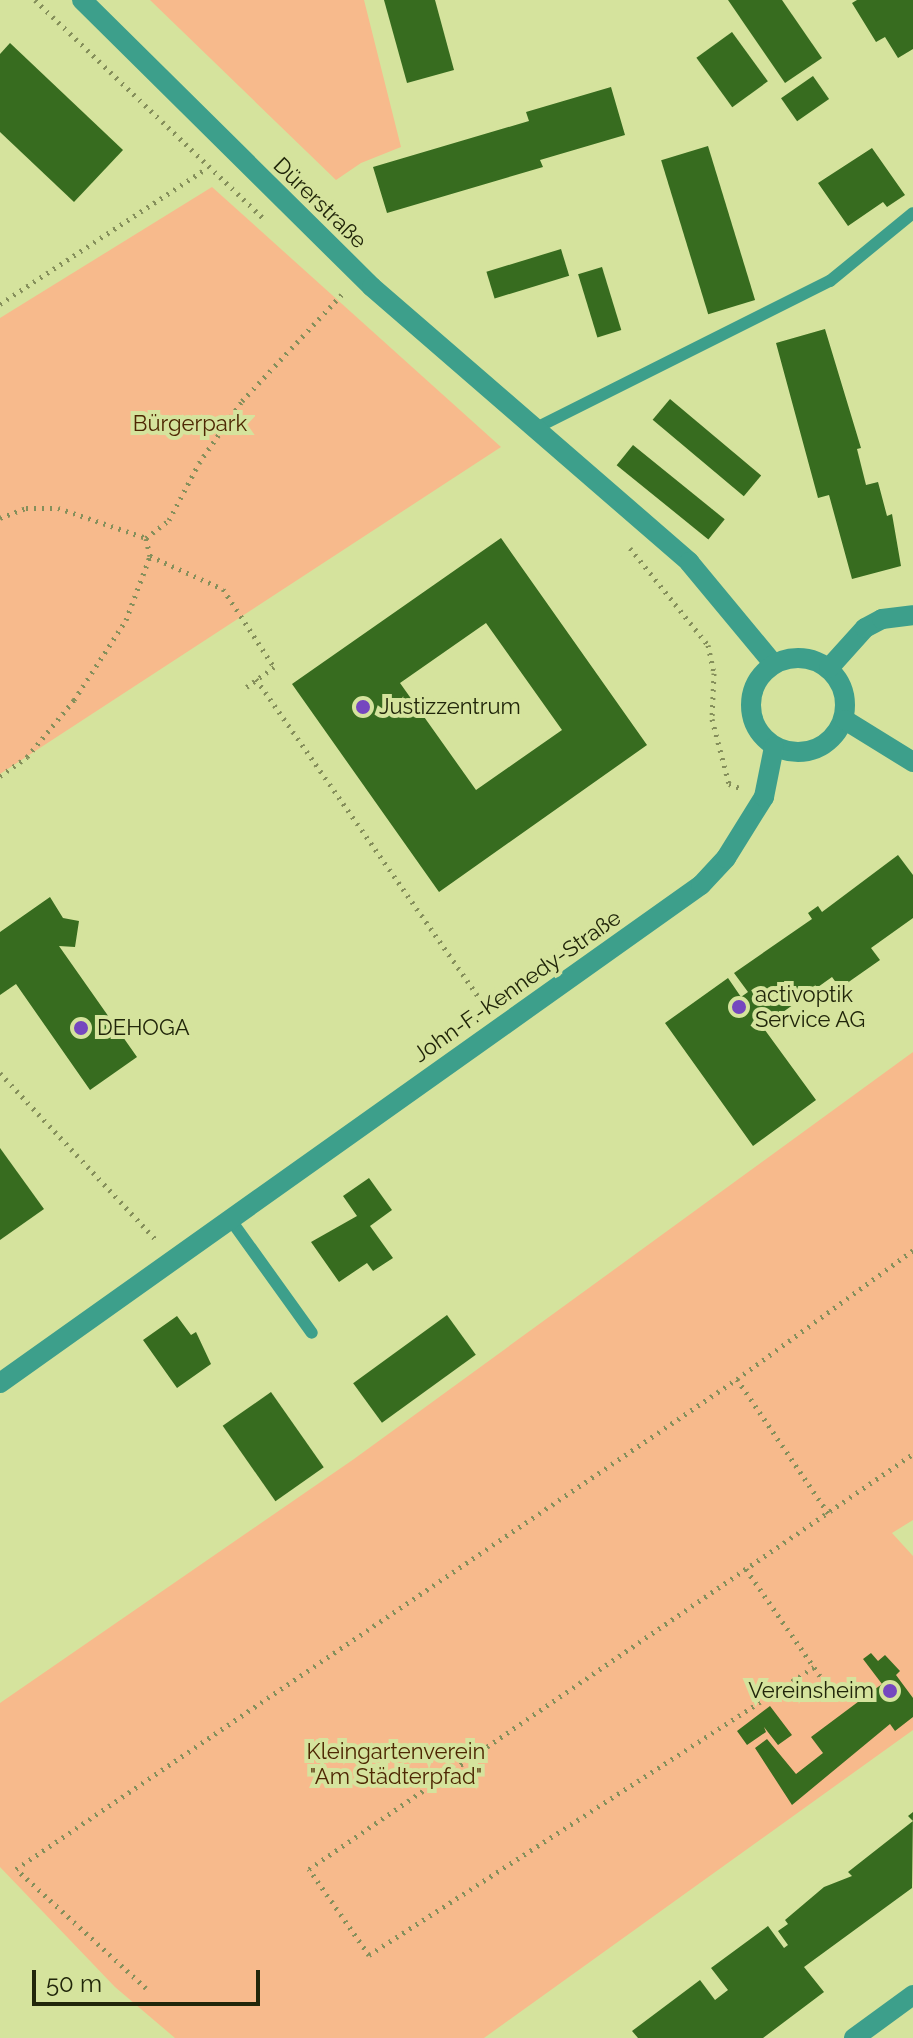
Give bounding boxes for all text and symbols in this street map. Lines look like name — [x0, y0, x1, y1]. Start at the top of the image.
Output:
street label: Dürerstraße — [268, 152, 372, 254]
park label: Bürgerpark — [133, 411, 247, 437]
place label: Justizzentrum — [379, 694, 521, 720]
marker: Justizzentrum — [354, 698, 372, 716]
street label: John-F.-Kennedy-Straße — [408, 904, 626, 1068]
place label: activoptik Service AG — [755, 981, 866, 1032]
marker: activoptik Service AG — [730, 998, 748, 1016]
place label: DEHOGA — [97, 1015, 190, 1041]
marker: DEHOGA — [72, 1019, 90, 1037]
place label: Vereinsheim — [748, 1678, 874, 1704]
marker: Vereinsheim — [881, 1682, 899, 1700]
park label: Kleingartenverein "Am Städterpfad" — [307, 1738, 485, 1790]
scale bar — [36, 1954, 264, 2004]
text: 50 m — [46, 1969, 102, 1998]

